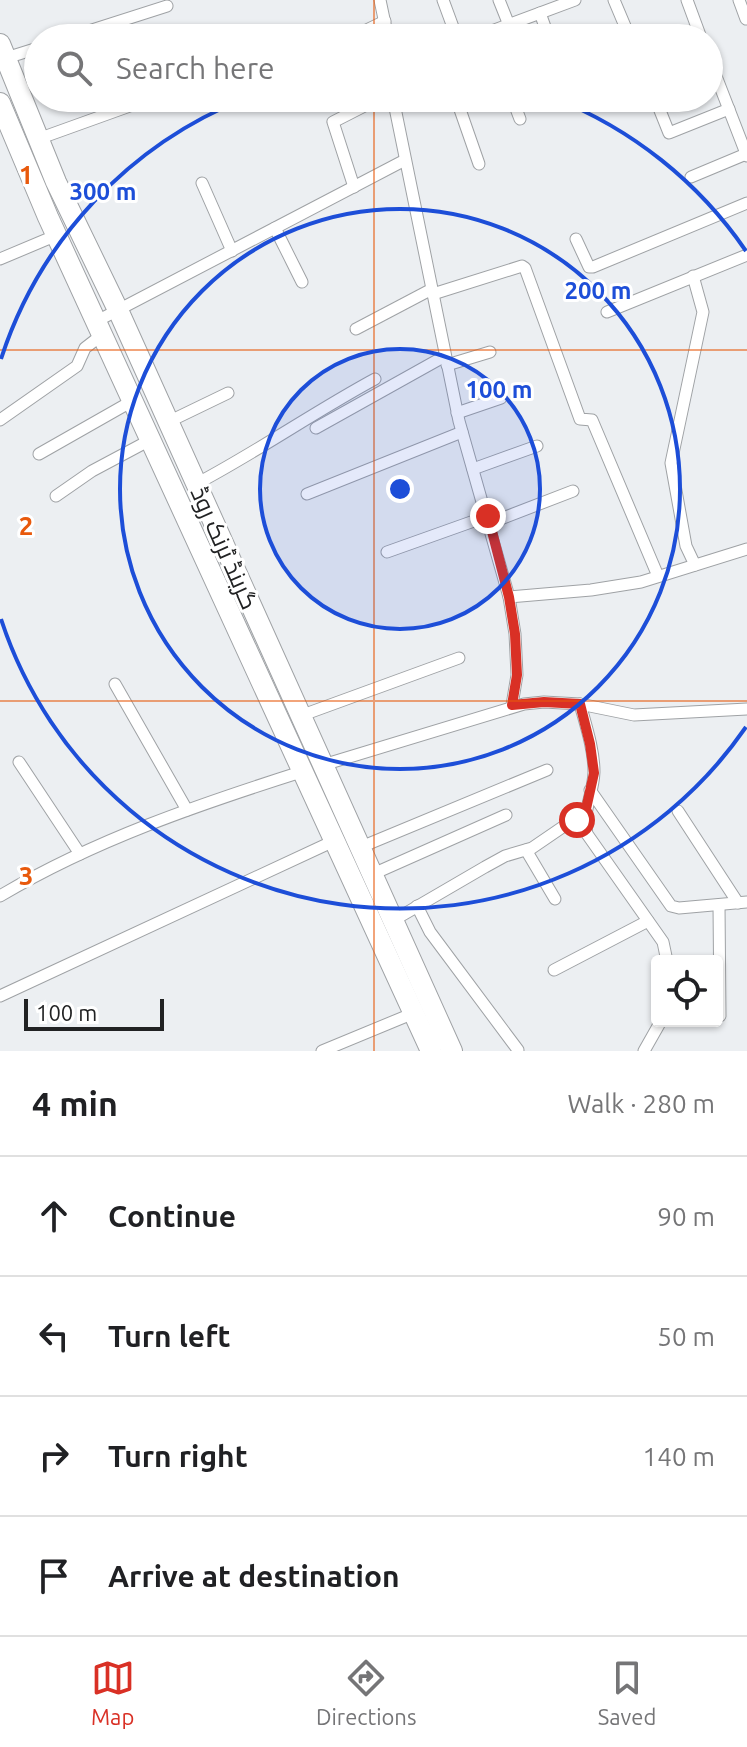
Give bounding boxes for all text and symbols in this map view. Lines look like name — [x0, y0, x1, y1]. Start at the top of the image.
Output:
search box — [24, 24, 723, 112]
icon: search — [52, 46, 96, 90]
text: Search here — [116, 51, 275, 85]
text: 1 — [19, 160, 33, 189]
text: 300 m — [70, 178, 136, 205]
text: 200 m — [565, 277, 631, 304]
text: 100 m — [466, 376, 532, 403]
centre of rings — [386, 475, 414, 503]
street label: گرینڈ ٹرنک روڈ — [185, 482, 263, 613]
route end — [470, 498, 506, 534]
text: 2 — [19, 511, 33, 540]
route start — [559, 802, 595, 838]
text: 3 — [19, 861, 33, 890]
map controls — [651, 955, 723, 1027]
button: locate — [651, 955, 723, 1027]
scale bar — [24, 995, 164, 1031]
text: 100 m — [36, 1000, 97, 1025]
text: 4 min — [32, 1084, 118, 1122]
text: Walk · 280 m — [567, 1089, 715, 1118]
icon: ahead — [32, 1194, 76, 1238]
text: Continue — [108, 1199, 236, 1233]
text: 90 m — [657, 1202, 715, 1231]
icon: left — [32, 1314, 76, 1358]
text: Turn left — [108, 1319, 230, 1353]
text: 50 m — [657, 1322, 715, 1351]
icon: right — [32, 1434, 76, 1478]
text: Turn right — [108, 1439, 248, 1473]
text: 140 m — [643, 1442, 715, 1471]
icon: arrive — [32, 1554, 76, 1598]
text: Arrive at destination — [108, 1559, 400, 1593]
tab: Map — [91, 1656, 135, 1729]
tab: Directions — [316, 1656, 416, 1729]
tab: Saved — [598, 1656, 656, 1729]

